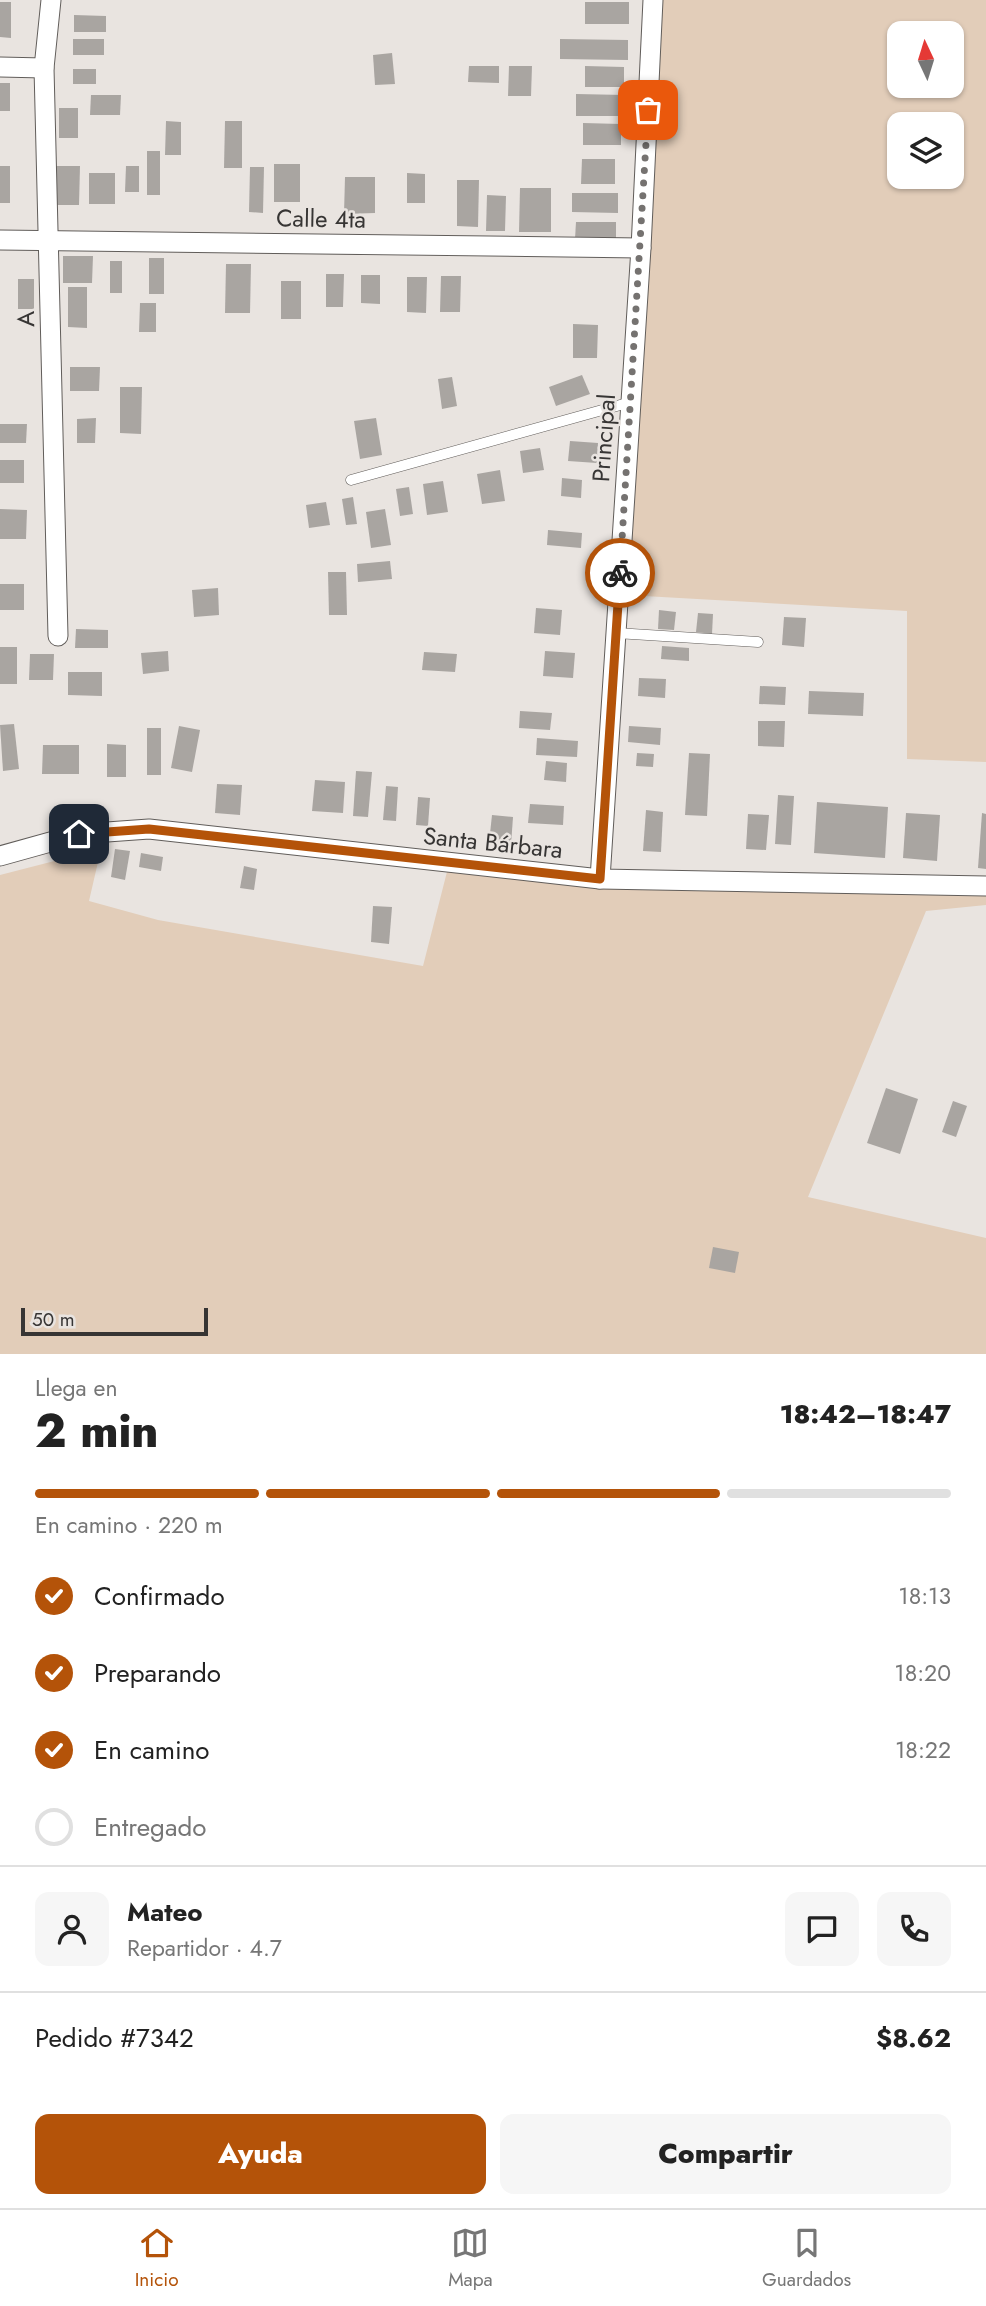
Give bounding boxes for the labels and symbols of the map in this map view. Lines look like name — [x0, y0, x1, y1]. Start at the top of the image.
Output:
north arrow — [887, 21, 964, 98]
pin — [618, 80, 678, 140]
street label: Calle 4ta — [276, 200, 366, 237]
street label: A — [8, 311, 43, 327]
street label: Principal — [583, 393, 624, 483]
courier — [585, 538, 655, 608]
pin — [49, 804, 109, 864]
street label: Santa Bárbara — [422, 818, 565, 867]
scale bar — [21, 1305, 208, 1337]

